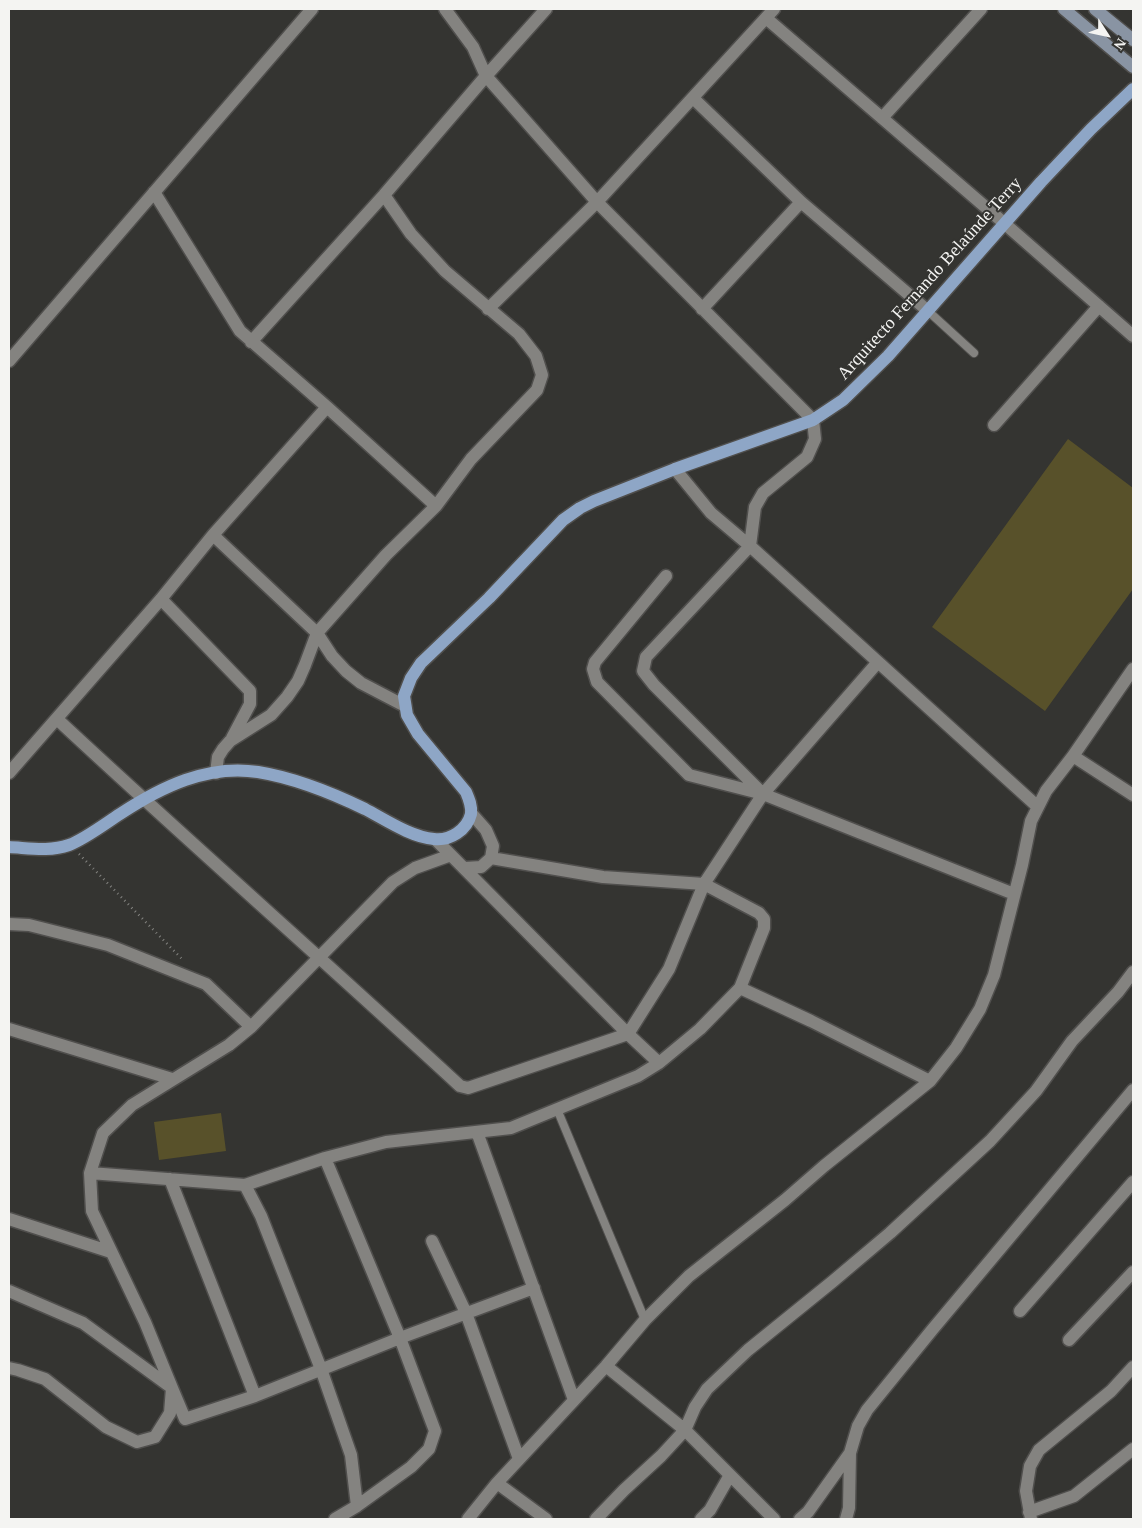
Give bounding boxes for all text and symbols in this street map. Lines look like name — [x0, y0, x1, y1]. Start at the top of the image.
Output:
north arrow — [1082, 10, 1132, 60]
text: N — [1111, 35, 1129, 52]
street label: Arquitecto Fernando Belaúnde Terry — [833, 173, 1027, 385]

